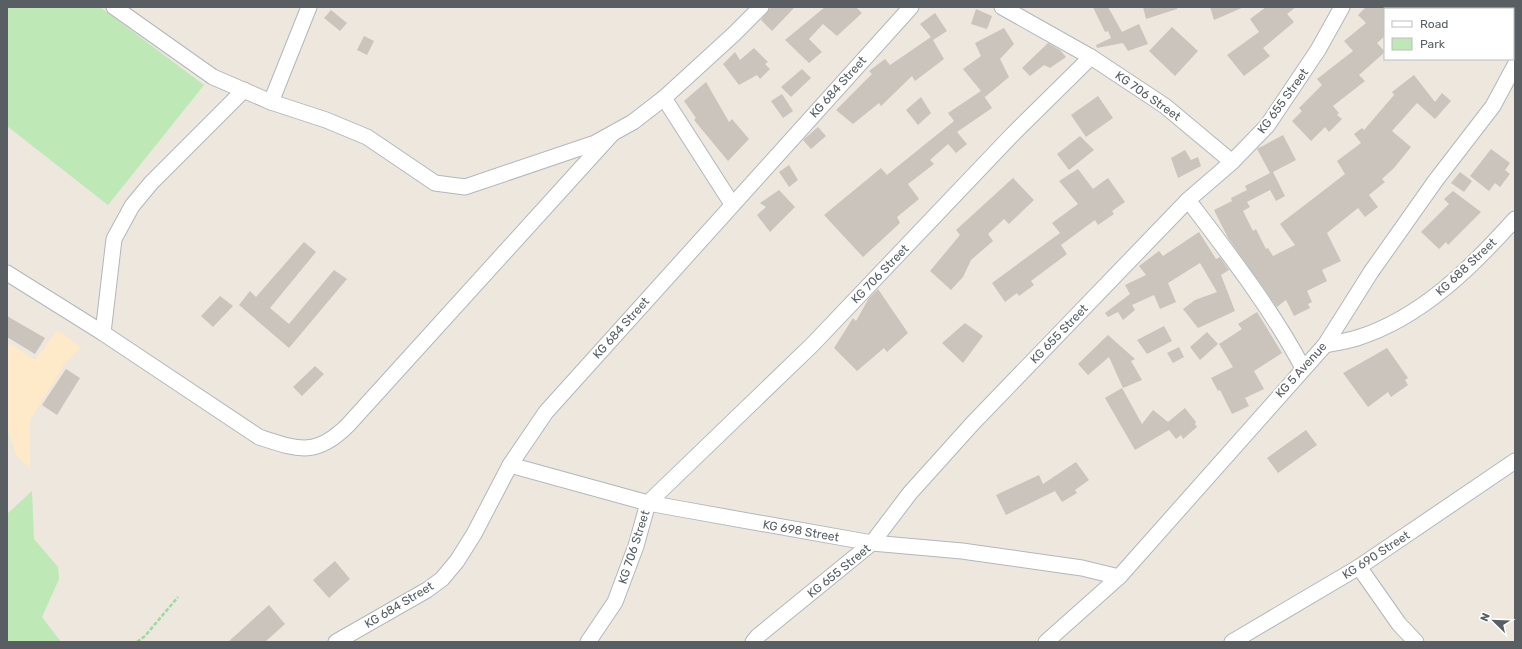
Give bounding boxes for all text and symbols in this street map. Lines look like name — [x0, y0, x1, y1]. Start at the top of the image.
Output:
legend — [1384, 8, 1514, 60]
text: Road — [1420, 17, 1448, 31]
text: Park — [1420, 37, 1446, 51]
street label: KG 684 Street — [807, 53, 869, 121]
street label: KG 655 Street — [1255, 65, 1311, 136]
street label: KG 706 Street — [1113, 68, 1184, 124]
street label: KG 688 Street — [1433, 235, 1500, 299]
street label: KG 706 Street — [848, 241, 912, 306]
street label: KG 684 Street — [590, 294, 652, 362]
street label: KG 655 Street — [1027, 301, 1091, 367]
street label: KG 5 Avenue — [1272, 339, 1330, 401]
street label: KG 706 Street — [616, 508, 653, 586]
street label: KG 698 Street — [762, 517, 841, 545]
street label: KG 690 Street — [1340, 528, 1413, 582]
street label: KG 655 Street — [805, 541, 874, 601]
street label: KG 684 Street — [362, 579, 436, 631]
north arrow — [1474, 601, 1514, 641]
text: N — [1478, 611, 1493, 623]

